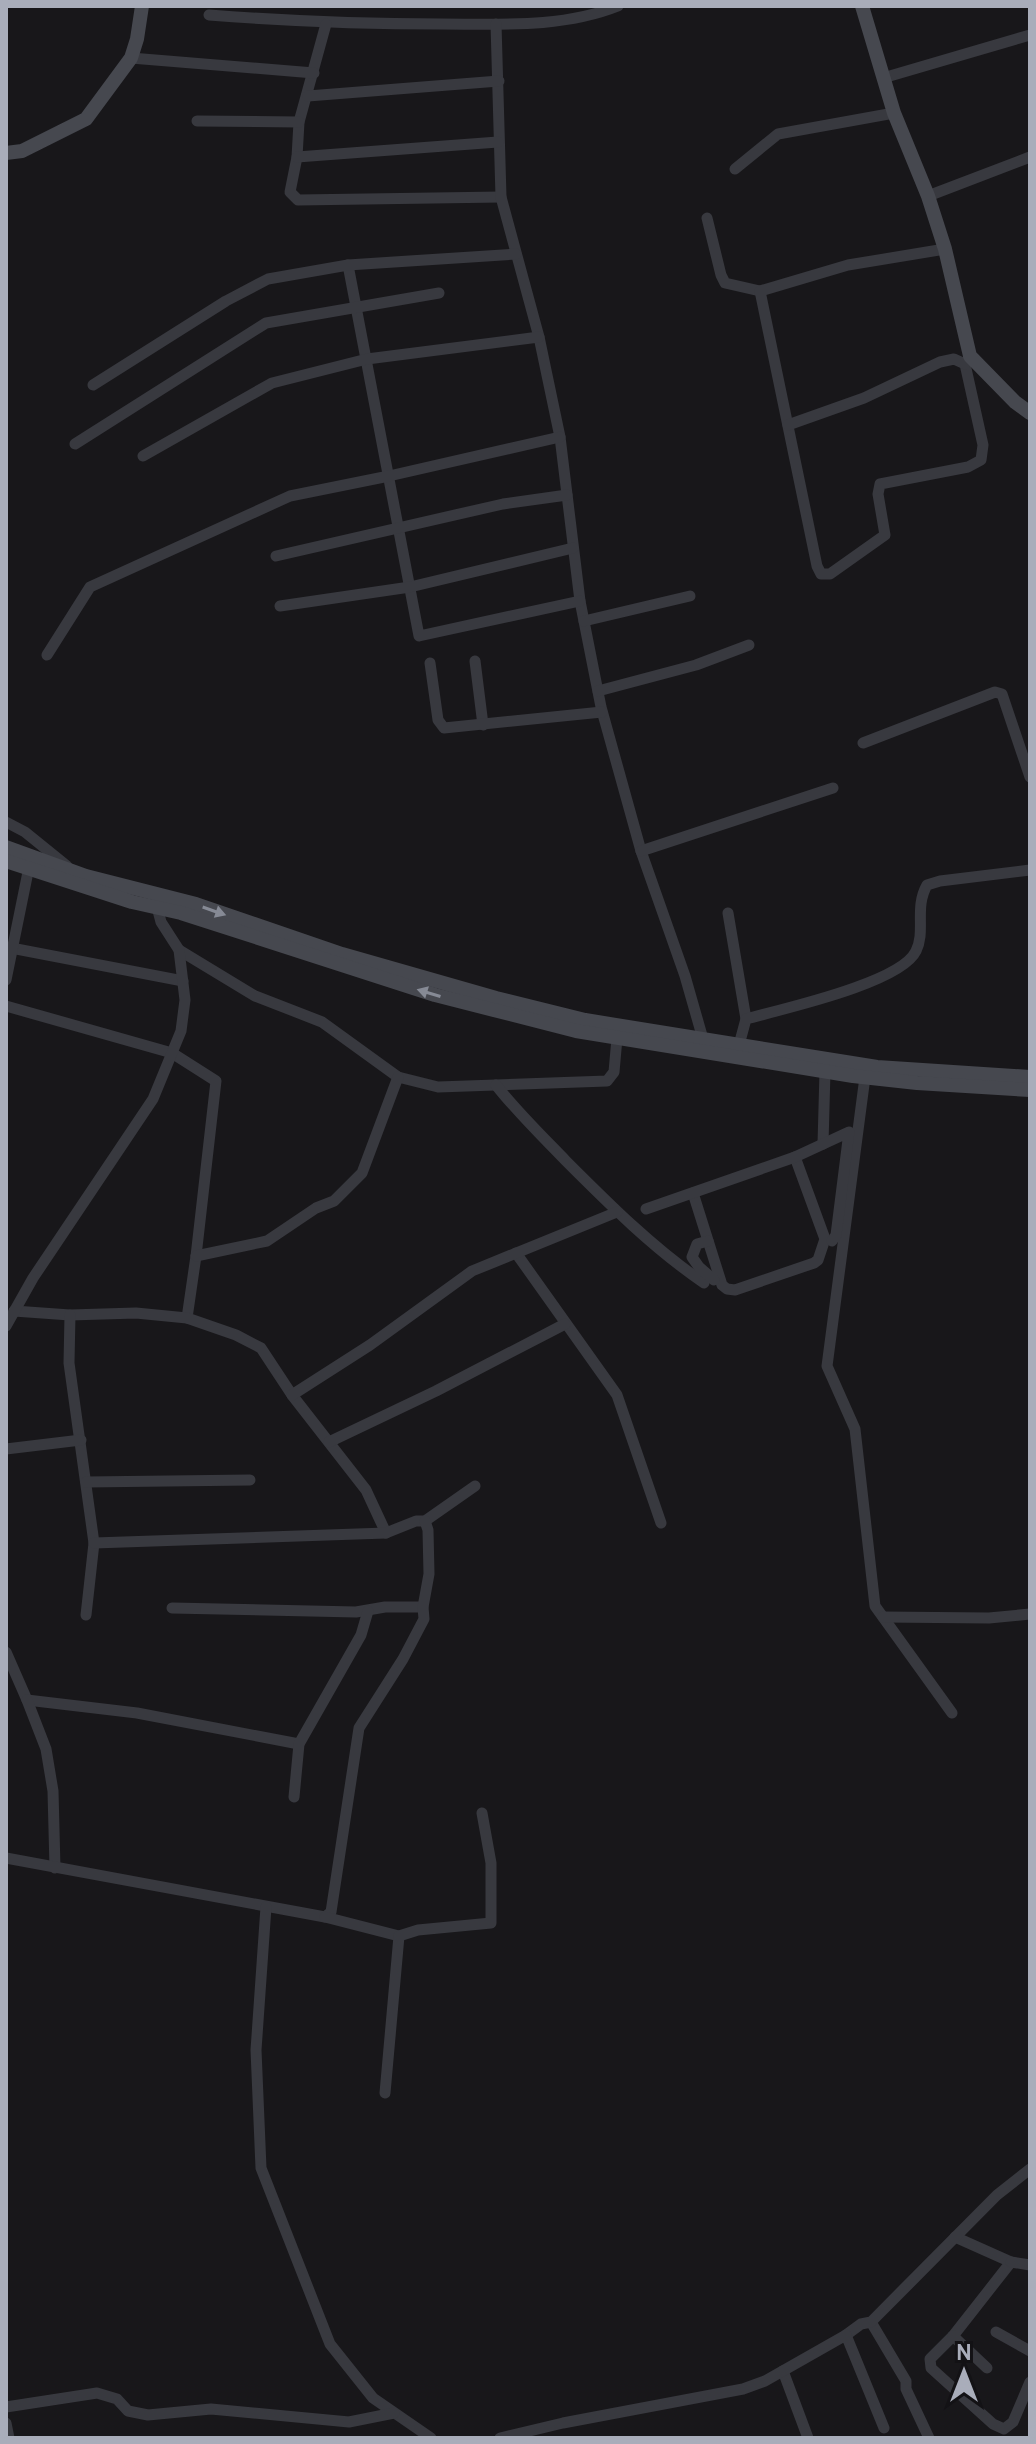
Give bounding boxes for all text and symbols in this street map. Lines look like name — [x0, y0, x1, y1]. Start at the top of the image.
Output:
one-way arrow — [202, 905, 226, 917]
one-way arrow — [417, 986, 441, 999]
north arrow — [924, 2332, 1004, 2412]
text: N — [956, 2341, 972, 2368]

